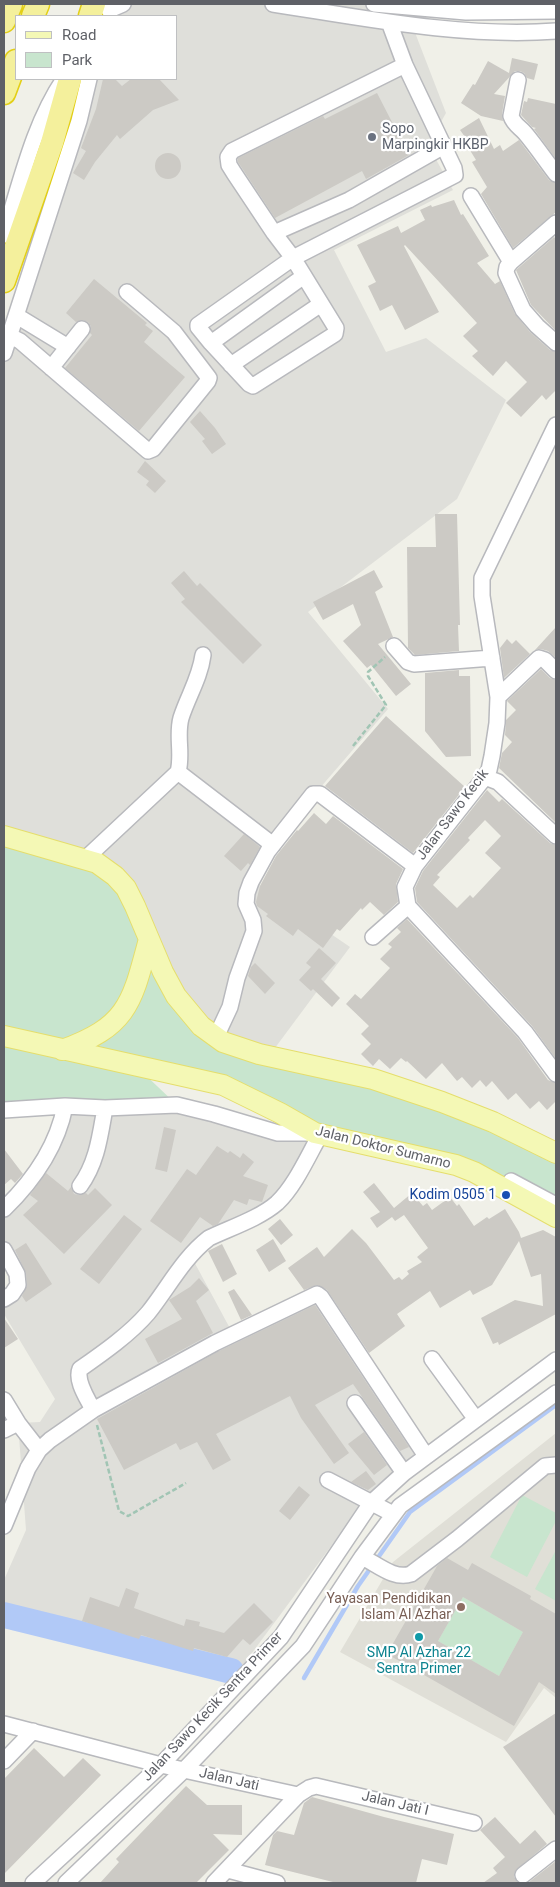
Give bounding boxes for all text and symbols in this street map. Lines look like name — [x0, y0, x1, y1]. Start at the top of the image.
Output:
legend — [15, 15, 178, 80]
text: Road — [62, 26, 96, 44]
text: Park — [62, 51, 92, 69]
place label: Sopo Marpingkir HKBP — [382, 121, 488, 154]
marker: Sopo Marpingkir HKBP — [366, 131, 378, 143]
street label: Jalan Sawo Kecik — [413, 766, 493, 864]
street label: Jalan Doktor Sumarno — [314, 1123, 452, 1173]
place label: Kodim 0505 1 — [410, 1187, 496, 1203]
marker: Kodim 0505 1 — [500, 1189, 512, 1201]
place label: Yayasan Pendidikan Islam Al Azhar — [326, 1591, 451, 1624]
marker: Yayasan Pendidikan Islam Al Azhar — [455, 1601, 467, 1613]
street label: Jalan Sawo Kecik Sentra Primer — [139, 1629, 287, 1785]
marker: SMP Al Azhar 22 Sentra Primer — [413, 1631, 425, 1643]
place label: SMP Al Azhar 22 Sentra Primer — [367, 1645, 471, 1678]
street label: Jalan Jati — [197, 1765, 261, 1795]
street label: Jalan Jati I — [360, 1788, 430, 1820]

